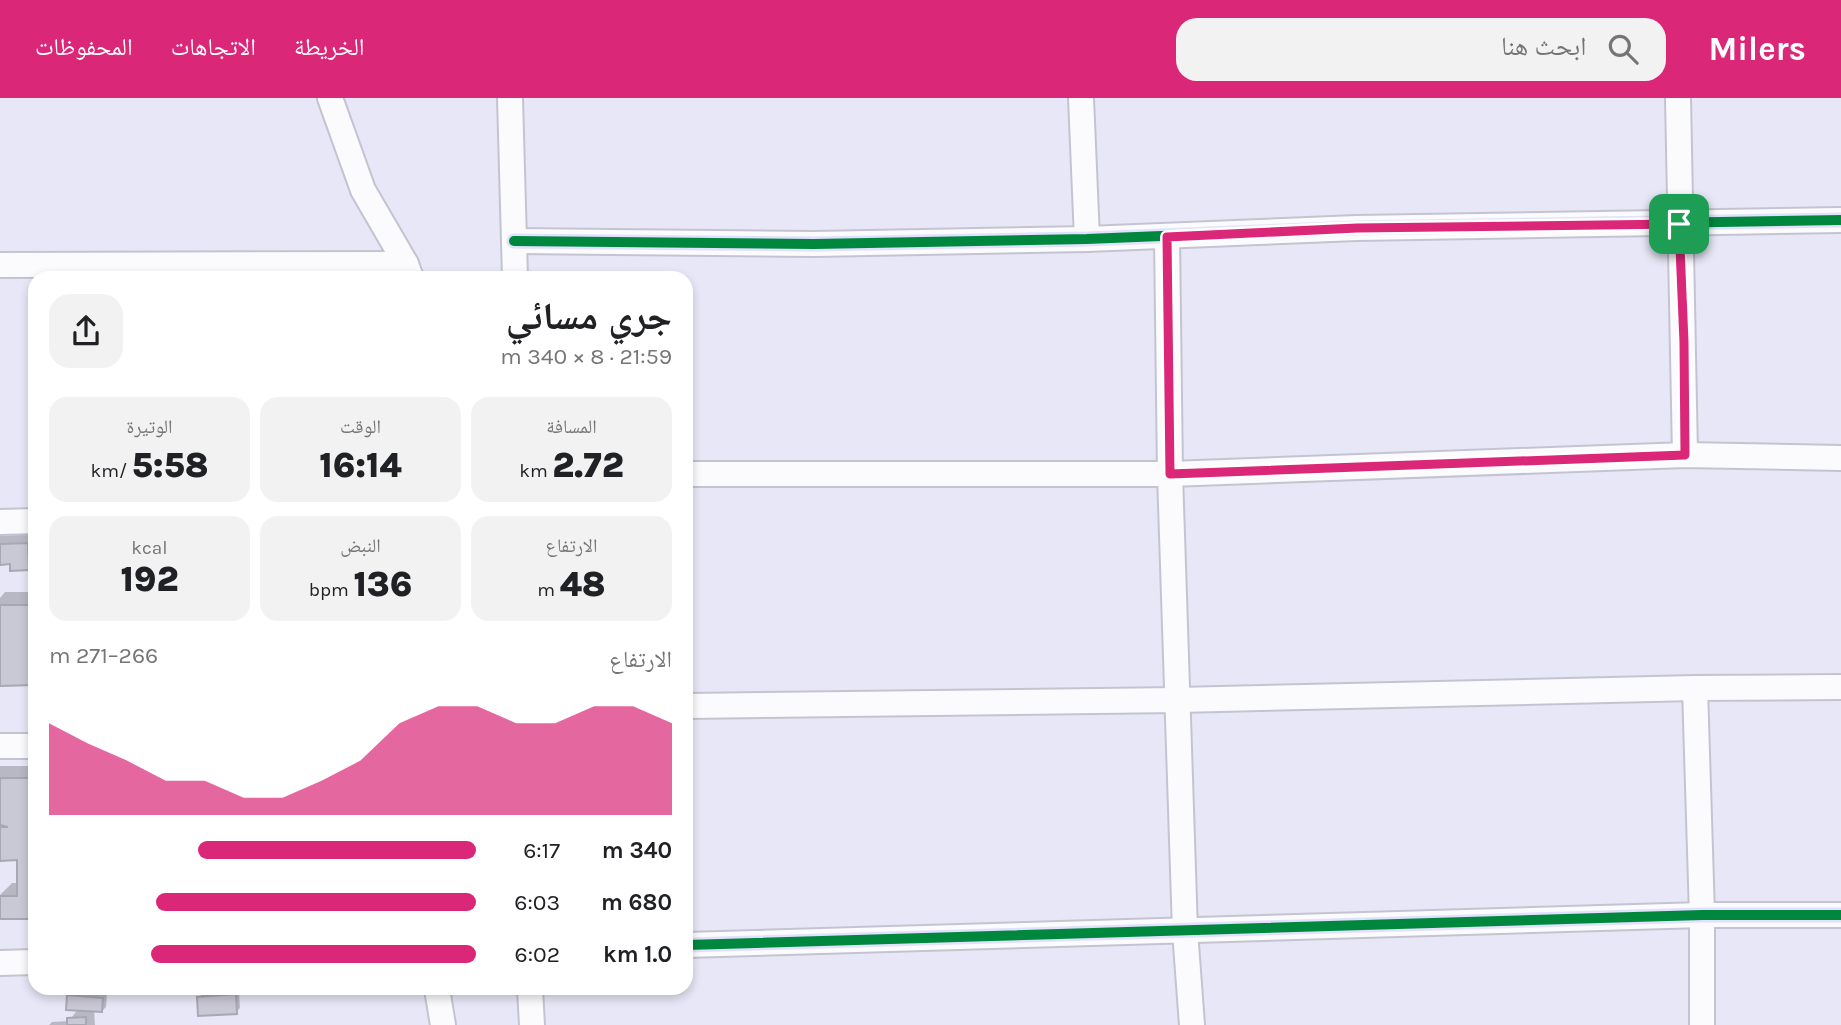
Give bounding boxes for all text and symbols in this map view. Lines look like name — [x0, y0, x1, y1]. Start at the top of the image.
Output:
search box — [1176, 18, 1666, 81]
icon: search — [1604, 30, 1642, 68]
text: Milers — [1708, 30, 1806, 68]
text: ابحث هنا — [1501, 31, 1586, 62]
text: المحفوظات — [35, 33, 133, 61]
text: الاتجاهات — [171, 33, 256, 61]
text: الخريطة — [294, 33, 365, 61]
pin — [1649, 194, 1709, 254]
icon: arrive — [1660, 205, 1698, 243]
button: share — [49, 294, 123, 368]
text: جري مسائي — [506, 294, 672, 339]
text: 21:59 · 8 × 340 m — [500, 343, 672, 370]
text: الوتيرة — [126, 416, 173, 438]
text: الوقت — [340, 416, 381, 438]
text: المسافة — [546, 416, 597, 438]
text: 5:58 — [132, 445, 208, 486]
text: 16:14 — [319, 445, 402, 486]
text: 2.72 — [552, 445, 624, 486]
text: /km — [91, 460, 132, 482]
text: km — [519, 460, 552, 482]
text: النبض — [340, 535, 381, 557]
text: الارتفاع — [546, 535, 597, 557]
text: kcal — [131, 537, 168, 559]
text: 192 — [120, 559, 179, 600]
text: 136 — [353, 564, 412, 605]
text: 48 — [560, 564, 606, 605]
text: bpm — [309, 579, 353, 601]
text: m — [537, 579, 560, 601]
text: 266–271 m — [49, 642, 158, 669]
text: الارتفاع — [609, 646, 672, 673]
text: 6:17 — [523, 837, 560, 864]
text: 340 m — [602, 837, 672, 864]
text: 6:03 — [514, 889, 560, 916]
text: 680 m — [601, 889, 672, 916]
text: 6:02 — [515, 941, 560, 968]
text: 1.0 km — [603, 941, 672, 968]

